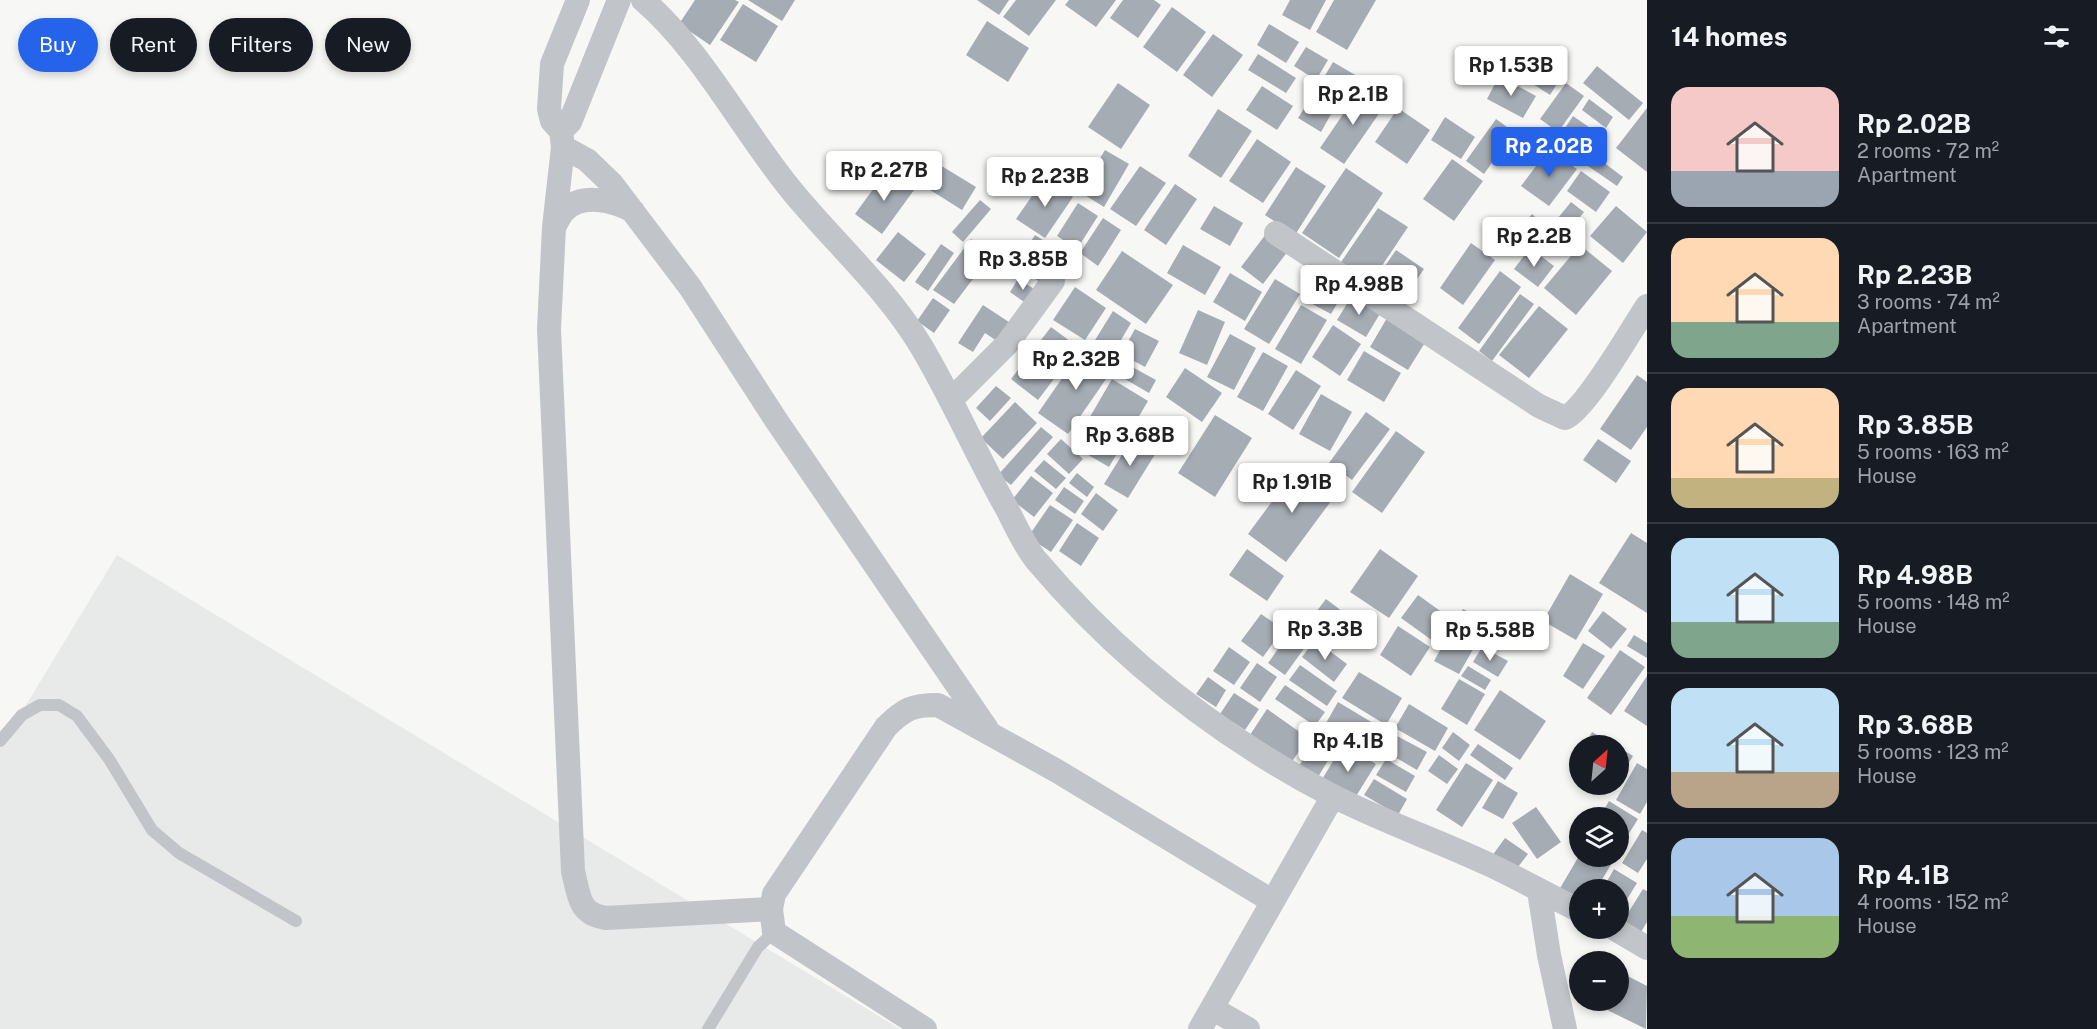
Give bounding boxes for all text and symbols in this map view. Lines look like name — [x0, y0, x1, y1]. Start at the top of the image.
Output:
chip: Buy — [18, 18, 98, 72]
chip: Rent — [110, 18, 197, 72]
chip: Filters — [209, 18, 313, 72]
chip: New — [325, 18, 411, 72]
icon: filters — [2040, 20, 2073, 53]
text: 14 homes — [1671, 21, 1787, 52]
pin: Rp 1.53B — [1449, 46, 1573, 97]
text: Rp 1.53B — [1469, 53, 1553, 77]
pin: Rp 2.1B — [1298, 75, 1408, 126]
text: Rp 2.1B — [1318, 82, 1388, 106]
text: Rp 2.02B — [1857, 108, 1971, 139]
icon: home — [1719, 111, 1791, 183]
pin: Rp 2.02B — [1487, 127, 1611, 178]
text: Rp 2.02B — [1505, 134, 1593, 158]
text: 2 rooms · 72 m² — [1857, 139, 1999, 163]
pin: Rp 2.27B — [822, 151, 946, 202]
pin: Rp 2.23B — [983, 157, 1107, 208]
text: Rp 2.27B — [840, 158, 928, 182]
text: Apartment — [1857, 163, 1957, 187]
text: Rp 2.23B — [1001, 164, 1089, 188]
pin: Rp 2.2B — [1479, 217, 1589, 268]
text: Rp 2.2B — [1496, 224, 1572, 248]
pin: Rp 3.85B — [961, 240, 1085, 291]
text: Rp 3.85B — [978, 247, 1068, 271]
text: Rp 2.23B — [1857, 259, 1972, 290]
icon: home — [1719, 262, 1791, 334]
pin: Rp 4.98B — [1297, 265, 1421, 316]
text: Rp 4.98B — [1314, 272, 1404, 296]
text: 3 rooms · 74 m² — [1857, 290, 2000, 314]
text: Apartment — [1857, 314, 1957, 338]
pin: Rp 2.32B — [1014, 340, 1138, 391]
text: Rp 2.32B — [1032, 347, 1120, 371]
text: Rp 3.85B — [1857, 409, 1974, 440]
icon: home — [1719, 412, 1791, 484]
pin: Rp 3.68B — [1068, 416, 1192, 467]
text: Rp 3.68B — [1085, 423, 1175, 447]
text: 5 rooms · 163 m² — [1857, 440, 2009, 464]
pin: Rp 1.91B — [1230, 463, 1354, 514]
text: House — [1857, 464, 1917, 488]
text: Rp 1.91B — [1252, 470, 1332, 494]
text: Rp 4.98B — [1857, 559, 1973, 590]
icon: home — [1719, 562, 1791, 634]
text: 5 rooms · 148 m² — [1857, 590, 2010, 614]
pin: Rp 3.3B — [1270, 610, 1380, 661]
pin: Rp 5.58B — [1428, 611, 1552, 662]
text: House — [1857, 614, 1917, 638]
text: Rp 3.3B — [1287, 617, 1363, 641]
text: Rp 5.58B — [1445, 618, 1535, 642]
text: Rp 3.68B — [1857, 709, 1973, 740]
icon: home — [1719, 712, 1791, 784]
pin: Rp 4.1B — [1293, 722, 1403, 773]
text: Rp 4.1B — [1312, 729, 1384, 753]
north arrow — [1569, 735, 1629, 795]
map controls — [1569, 735, 1629, 1011]
text: 5 rooms · 123 m² — [1857, 740, 2009, 764]
text: House — [1857, 764, 1917, 788]
button: layers — [1569, 807, 1629, 867]
text: Rp 4.1B — [1857, 859, 1950, 890]
icon: home — [1719, 862, 1791, 934]
button: + — [1569, 879, 1629, 939]
text: 4 rooms · 152 m² — [1857, 890, 2009, 914]
text: House — [1857, 914, 1917, 938]
button: − — [1569, 951, 1629, 1011]

